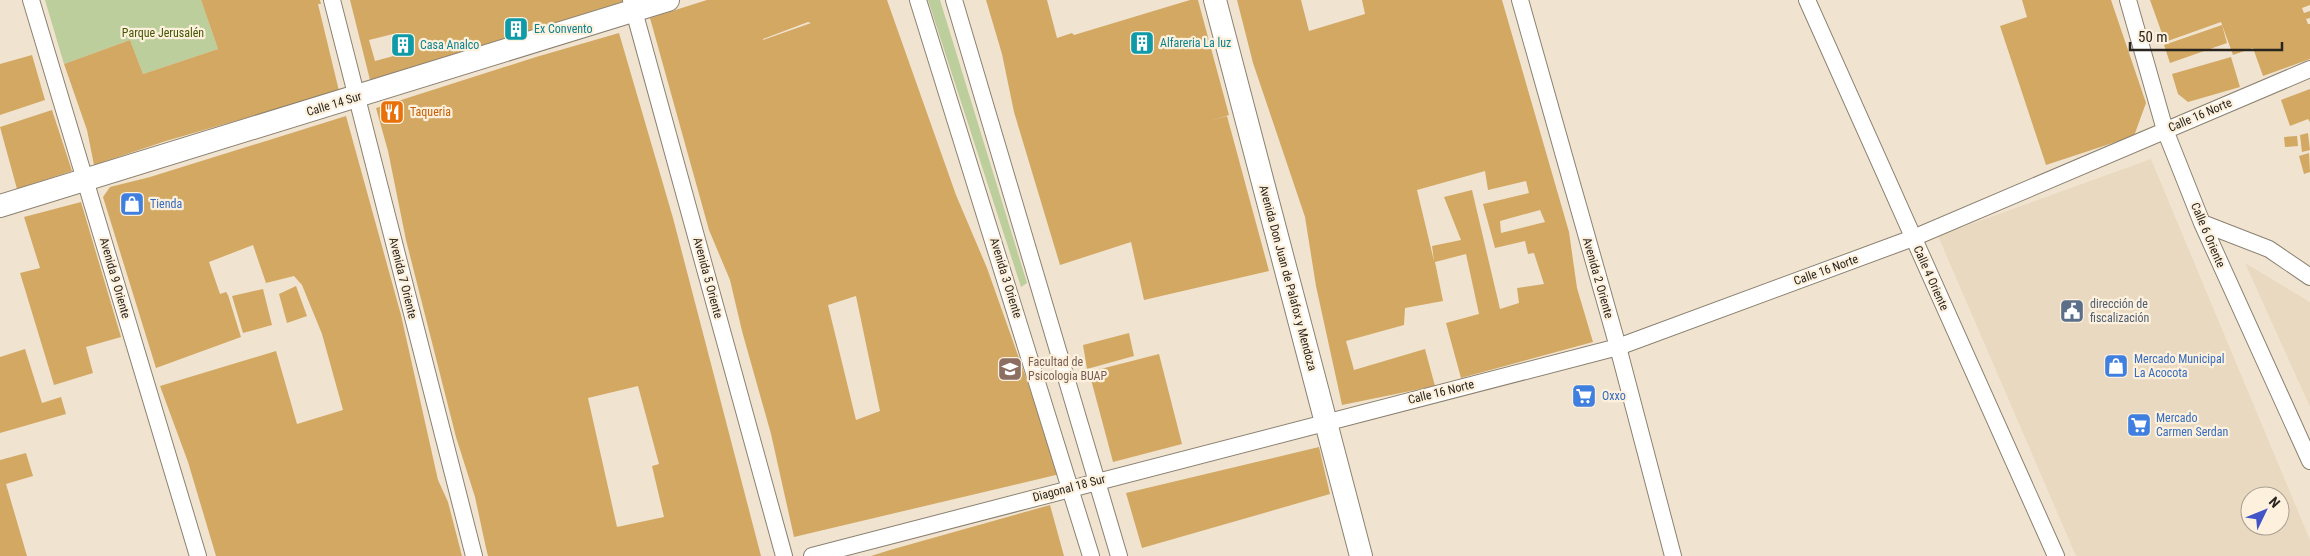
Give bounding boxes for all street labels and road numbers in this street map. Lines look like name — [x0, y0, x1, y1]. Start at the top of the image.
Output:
street label: Calle 14 Sur — [305, 89, 363, 119]
street label: Calle 16 Norte — [2166, 95, 2234, 135]
street label: Avenida Don Juan de Palafox y Mendoza — [1256, 184, 1320, 373]
street label: Calle 6 Oriente — [2188, 200, 2228, 270]
street label: Avenida 9 Oriente — [97, 236, 133, 320]
street label: Avenida 7 Oriente — [386, 236, 420, 320]
street label: Avenida 5 Oriente — [690, 236, 726, 320]
street label: Avenida 3 Oriente — [987, 236, 1025, 320]
street label: Avenida 2 Oriente — [1580, 236, 1616, 320]
street label: Calle 4 Oriente — [1910, 243, 1952, 313]
street label: Calle 16 Norte — [1792, 252, 1861, 288]
street label: Calle 16 Norte — [1406, 377, 1476, 407]
street label: Diagonal 18 Sur — [1031, 471, 1107, 504]

